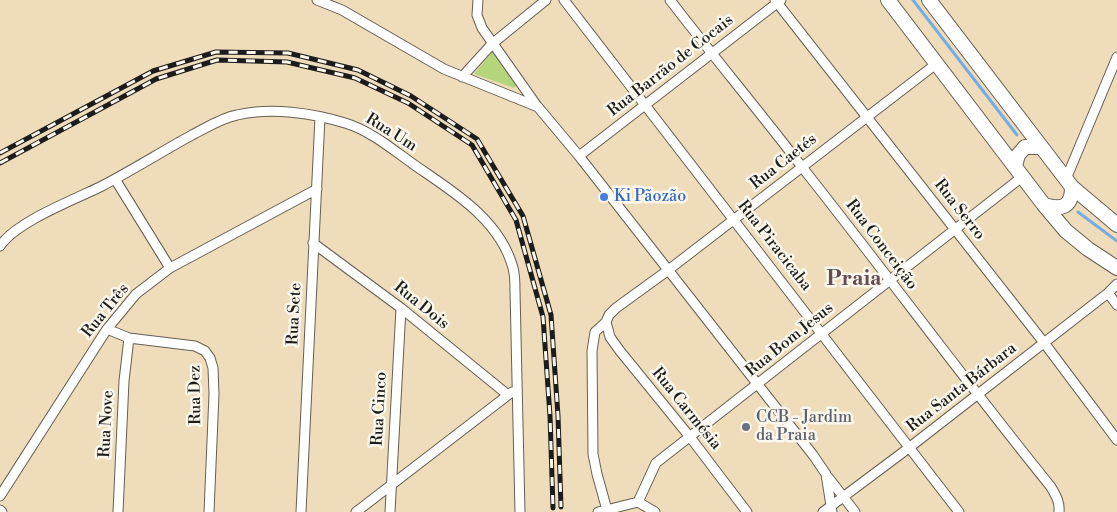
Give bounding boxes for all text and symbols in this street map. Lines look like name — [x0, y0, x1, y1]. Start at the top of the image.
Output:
street label: Rua Barrão de Cocais — [604, 11, 738, 121]
street label: Rua Um — [362, 110, 420, 156]
street label: Rua Caetés — [747, 130, 821, 194]
street label: Rua Serro — [929, 176, 989, 244]
place label: Ki Pãozão — [614, 187, 686, 207]
marker: Ki Pãozão — [598, 191, 610, 203]
street label: Rua Conceição — [841, 196, 921, 294]
street label: Rua Piracicaba — [733, 197, 815, 295]
district label: Praia — [827, 267, 881, 293]
street label: Rua Dois — [390, 278, 452, 334]
street label: Rua Três — [78, 280, 134, 342]
street label: Rua Sete — [284, 282, 306, 346]
street label: Rua Bom Jesus — [742, 299, 838, 381]
street label: Rua Santa Bárbara — [903, 339, 1021, 437]
street label: Rua Carmésia — [647, 364, 725, 454]
street label: Rua Dez — [186, 365, 206, 425]
street label: Rua Cinco — [368, 371, 392, 447]
street label: Rua Nove — [96, 390, 118, 458]
place label: CCB - Jardim da Praia — [756, 408, 852, 446]
marker: CCB - Jardim da Praia — [740, 421, 752, 433]

